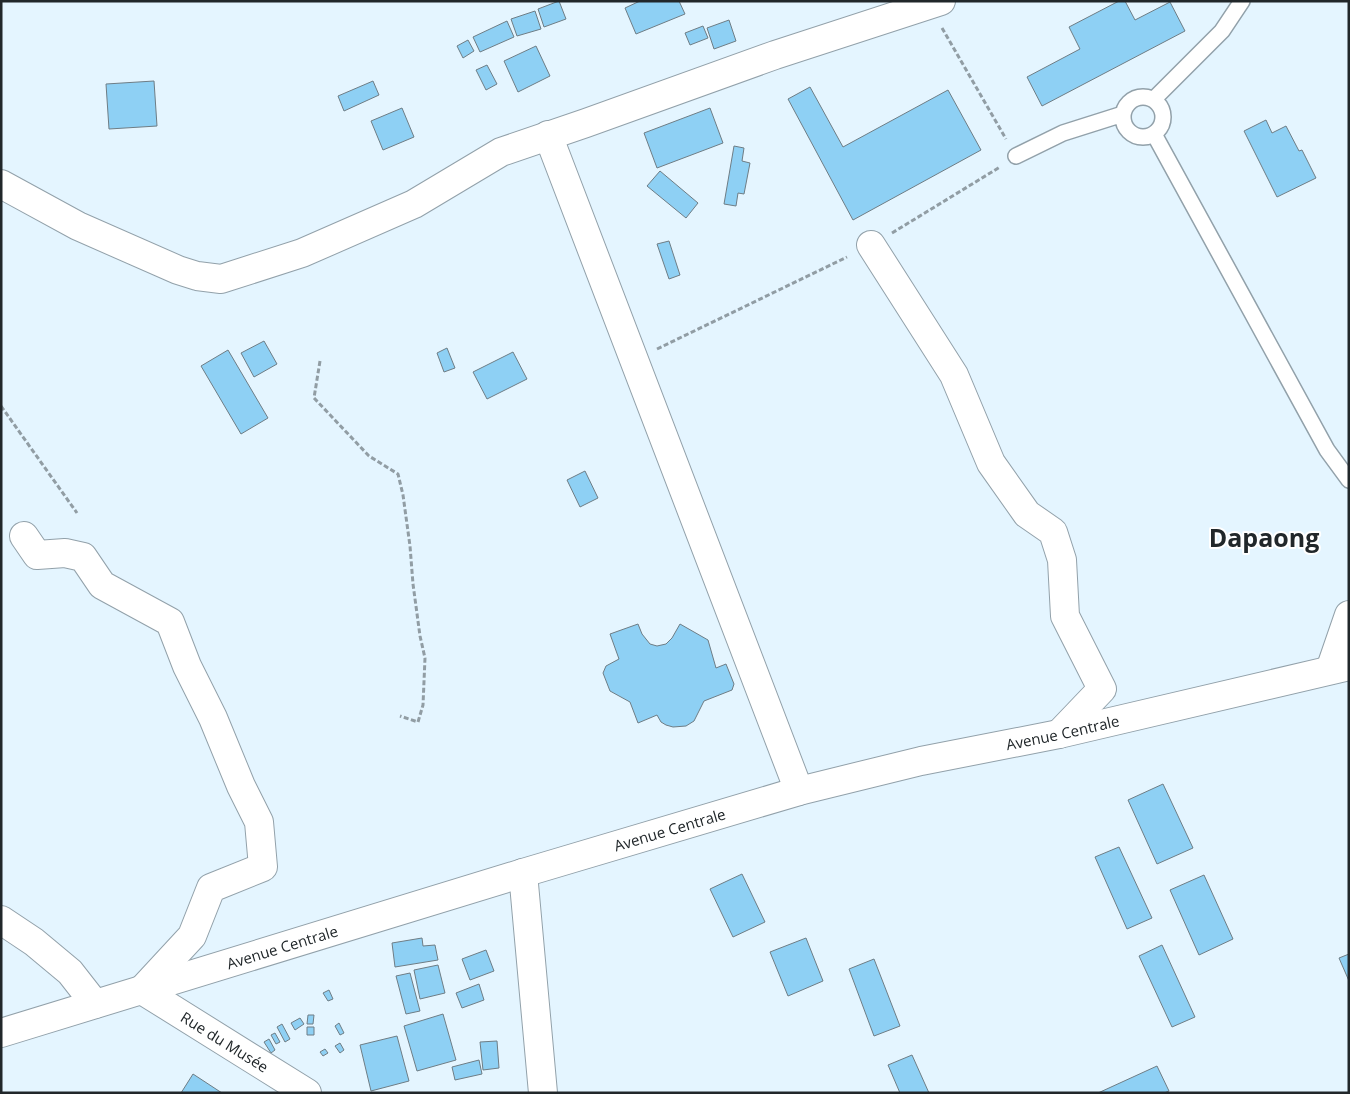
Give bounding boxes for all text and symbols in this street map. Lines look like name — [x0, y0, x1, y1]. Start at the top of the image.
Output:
district label: Dapaong — [1209, 520, 1319, 554]
street label: Avenue Centrale — [1004, 710, 1121, 754]
street label: Avenue Centrale — [612, 803, 728, 855]
street label: Avenue Centrale — [224, 920, 340, 973]
street label: Rue du Musée — [177, 1007, 272, 1077]

